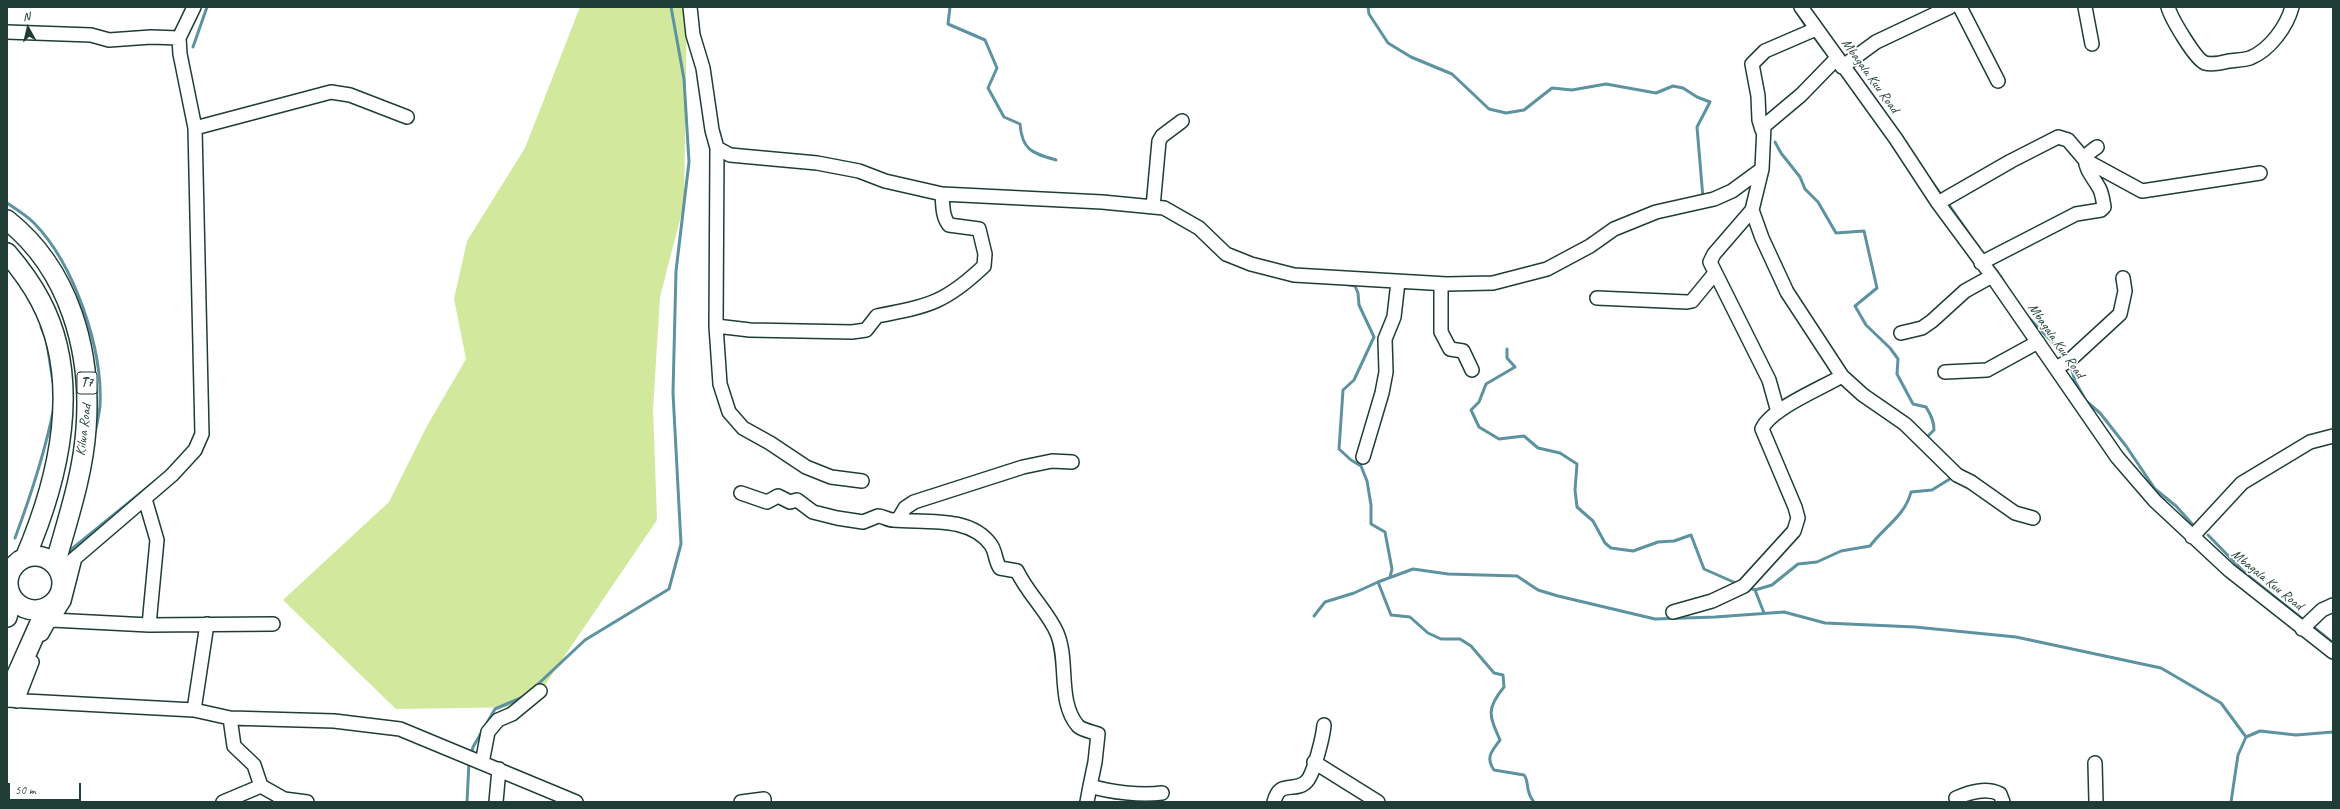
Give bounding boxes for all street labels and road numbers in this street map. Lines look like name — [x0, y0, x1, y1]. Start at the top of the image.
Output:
street label: Mbagala Kuu Road — [1837, 36, 1903, 116]
street label: Mbagala Kuu Road — [2024, 300, 2088, 382]
road number: T7 — [77, 372, 97, 394]
street label: Kilwa Road — [73, 403, 95, 457]
street label: Mbagala Kuu Road — [2228, 546, 2306, 614]

